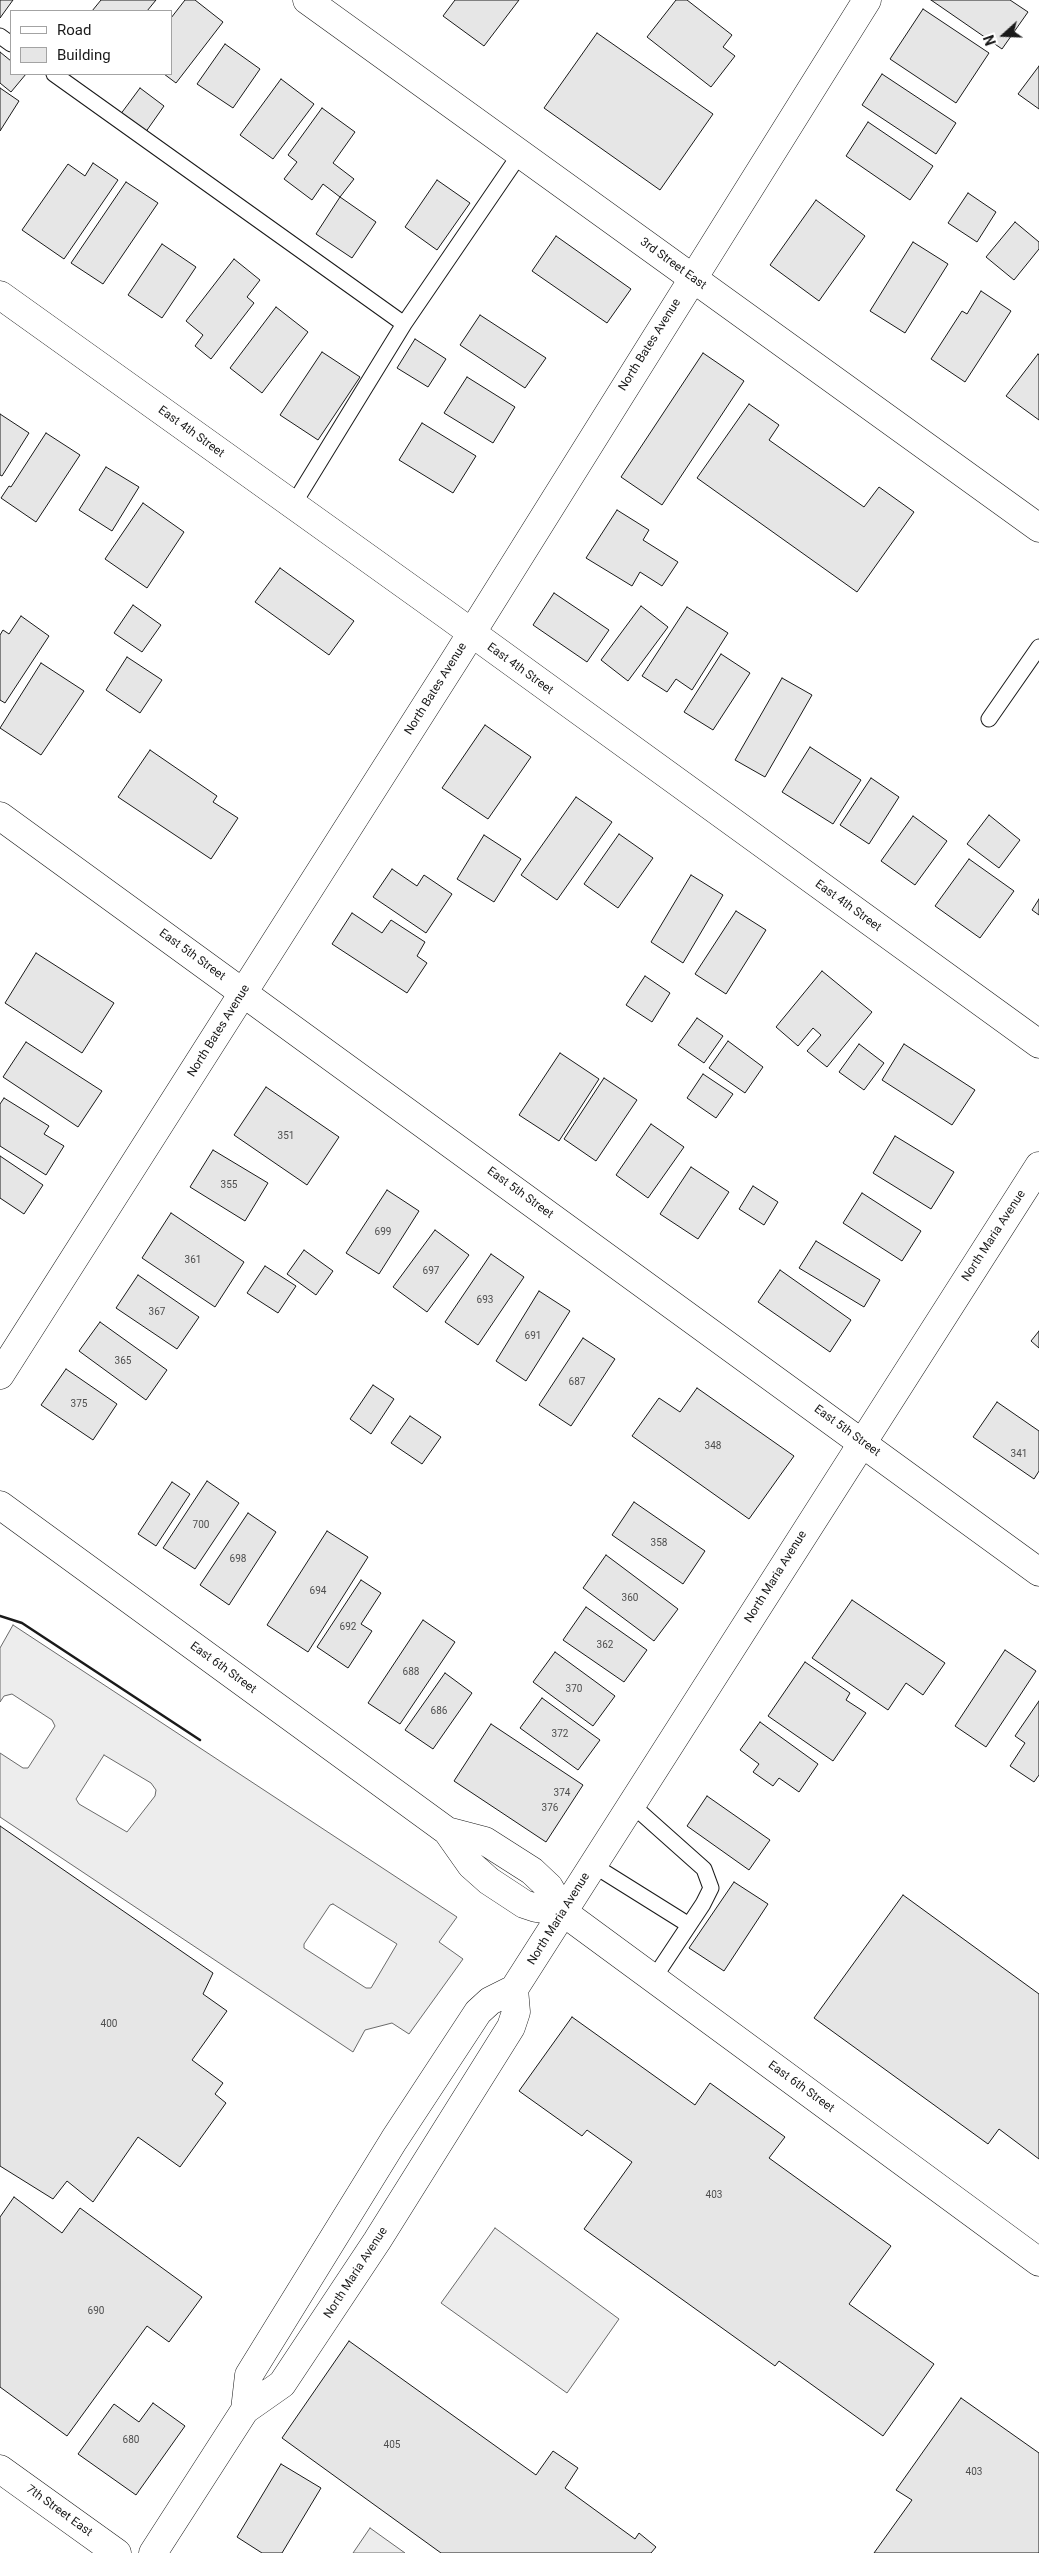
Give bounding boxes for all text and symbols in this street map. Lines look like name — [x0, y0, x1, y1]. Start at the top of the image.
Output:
legend — [10, 10, 172, 75]
north arrow — [979, 10, 1029, 60]
text: Road — [57, 21, 91, 39]
text: N — [981, 33, 999, 48]
text: Building — [57, 46, 111, 64]
street label: 3rd Street East — [637, 235, 709, 293]
street label: North Bates Avenue — [616, 296, 684, 394]
street label: East 4th Street — [155, 403, 227, 461]
street label: North Bates Avenue — [402, 640, 470, 738]
street label: East 4th Street — [484, 640, 556, 698]
street label: East 4th Street — [812, 877, 884, 935]
street label: East 5th Street — [156, 926, 228, 984]
street label: North Bates Avenue — [185, 982, 253, 1080]
house number: 351 — [278, 1130, 294, 1142]
street label: East 5th Street — [484, 1164, 556, 1222]
house number: 355 — [221, 1179, 237, 1191]
street label: North Maria Avenue — [959, 1188, 1029, 1284]
house number: 699 — [375, 1226, 391, 1238]
house number: 361 — [185, 1254, 201, 1266]
house number: 697 — [423, 1265, 439, 1277]
house number: 693 — [477, 1294, 493, 1306]
house number: 367 — [149, 1306, 165, 1318]
house number: 691 — [525, 1330, 541, 1342]
house number: 365 — [115, 1355, 131, 1367]
house number: 687 — [569, 1376, 585, 1388]
house number: 375 — [71, 1398, 87, 1410]
street label: East 5th Street — [811, 1402, 883, 1460]
house number: 348 — [705, 1440, 721, 1452]
house number: 341 — [1011, 1448, 1027, 1460]
house number: 700 — [193, 1519, 209, 1531]
street label: North Maria Avenue — [742, 1528, 810, 1626]
house number: 358 — [651, 1537, 667, 1549]
house number: 698 — [230, 1553, 246, 1565]
house number: 694 — [310, 1585, 326, 1597]
house number: 360 — [622, 1592, 638, 1604]
house number: 692 — [340, 1621, 356, 1633]
street label: East 6th Street — [187, 1639, 259, 1697]
house number: 362 — [597, 1639, 613, 1651]
house number: 688 — [403, 1666, 419, 1678]
house number: 370 — [566, 1683, 582, 1695]
house number: 686 — [431, 1705, 447, 1717]
house number: 372 — [552, 1728, 568, 1740]
house number: 374 — [554, 1787, 570, 1799]
house number: 376 — [542, 1802, 558, 1814]
street label: North Maria Avenue — [525, 1870, 593, 1968]
house number: 400 — [101, 2018, 117, 2030]
street label: East 6th Street — [765, 2058, 837, 2116]
house number: 403 — [706, 2189, 722, 2201]
street label: North Maria Avenue — [321, 2225, 391, 2321]
house number: 690 — [88, 2305, 104, 2317]
house number: 680 — [123, 2434, 139, 2446]
house number: 405 — [384, 2439, 400, 2451]
house number: 403 — [966, 2466, 982, 2478]
street label: 7th Street East — [23, 2482, 95, 2540]

